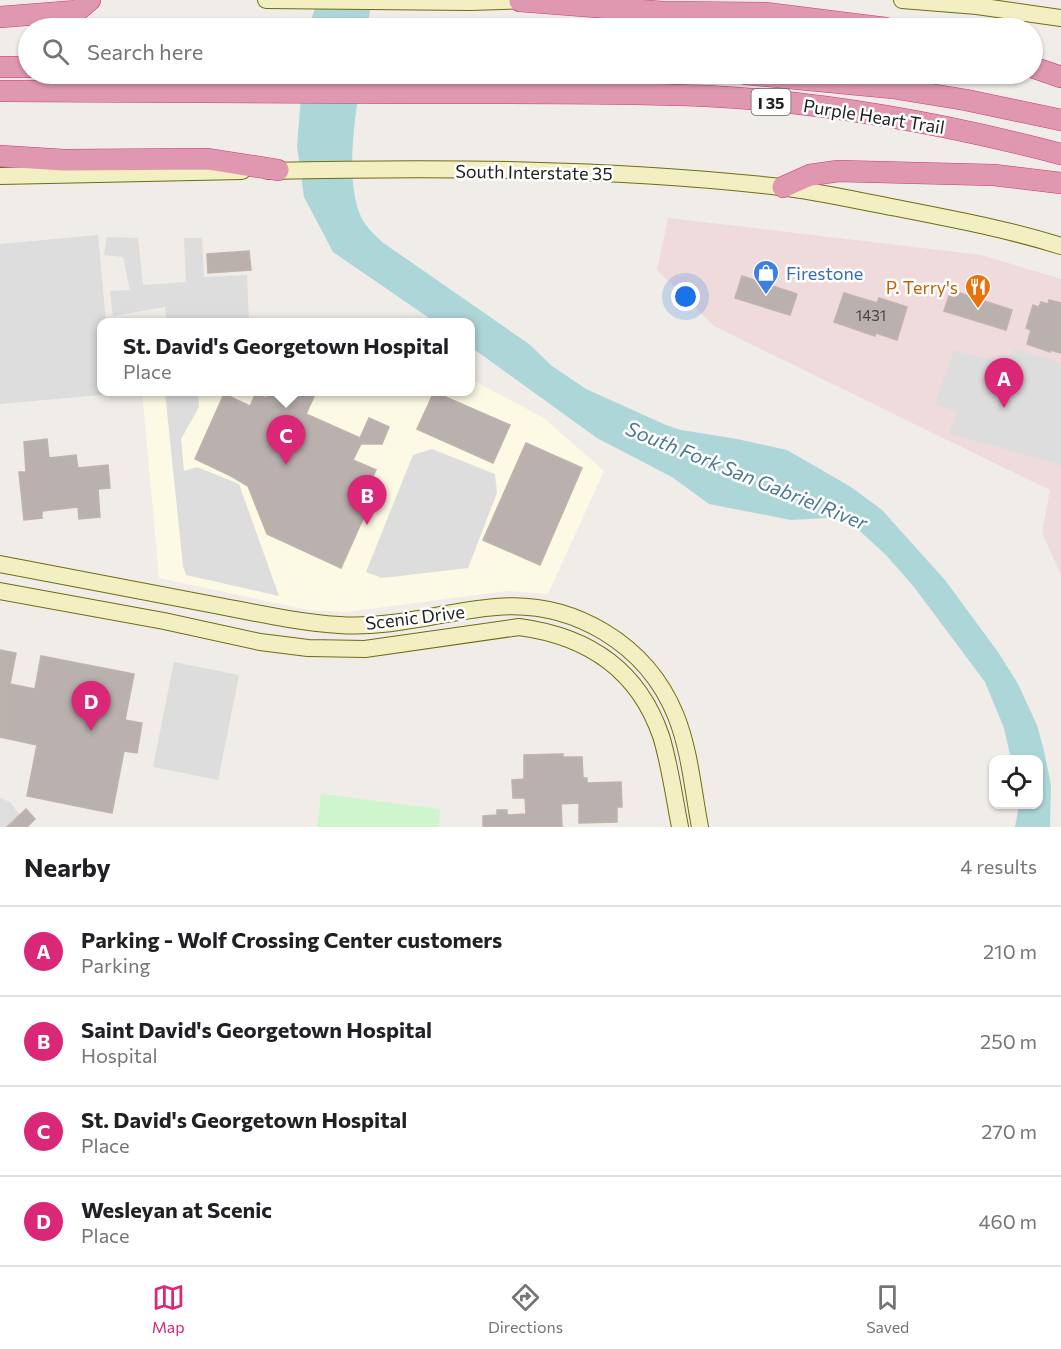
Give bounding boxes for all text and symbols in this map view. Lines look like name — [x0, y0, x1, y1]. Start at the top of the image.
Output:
search box — [18, 18, 1043, 84]
icon: search — [39, 35, 72, 68]
text: Search here — [87, 38, 203, 65]
road number: I 35 — [752, 89, 790, 115]
street label: Purple Heart Trail — [802, 94, 946, 138]
street label: South Interstate 35 — [455, 160, 613, 184]
shop icon: Firestone — [751, 258, 781, 296]
place label: Firestone — [786, 262, 863, 284]
restaurant icon: P. Terry's — [963, 272, 993, 310]
place label: P. Terry's — [886, 276, 958, 298]
your location — [671, 282, 700, 311]
house number: 1431 — [856, 306, 886, 324]
popup — [97, 318, 475, 396]
text: St. David's Georgetown Hospital — [123, 332, 449, 359]
pin: A — [984, 358, 1024, 408]
text: Place — [123, 359, 171, 383]
pin: C — [266, 416, 306, 465]
water label: South Fork San Gabriel River — [623, 416, 872, 535]
pin: B — [348, 476, 386, 525]
street label: Scenic Drive — [364, 600, 466, 634]
pin: D — [72, 682, 110, 731]
map controls — [989, 755, 1043, 809]
button: locate — [989, 755, 1043, 809]
text: Nearby — [24, 851, 111, 882]
text: 4 results — [960, 854, 1037, 878]
text: Parking - Wolf Crossing Center customers — [81, 926, 502, 953]
text: A — [36, 939, 51, 963]
text: 210 m — [983, 939, 1037, 963]
text: Parking — [81, 953, 150, 977]
text: Saint David's Georgetown Hospital — [81, 1016, 432, 1043]
text: B — [37, 1029, 50, 1053]
text: 250 m — [980, 1029, 1037, 1053]
text: Hospital — [81, 1043, 158, 1067]
text: St. David's Georgetown Hospital — [81, 1106, 407, 1133]
text: C — [37, 1119, 50, 1143]
text: 270 m — [981, 1119, 1037, 1143]
text: Place — [81, 1133, 130, 1157]
text: Wesleyan at Scenic — [81, 1196, 272, 1223]
text: D — [36, 1209, 51, 1233]
text: 460 m — [979, 1209, 1037, 1233]
text: Place — [81, 1223, 130, 1247]
tab: Map — [152, 1281, 185, 1336]
tab: Directions — [488, 1281, 563, 1336]
tab: Saved — [866, 1281, 909, 1336]

